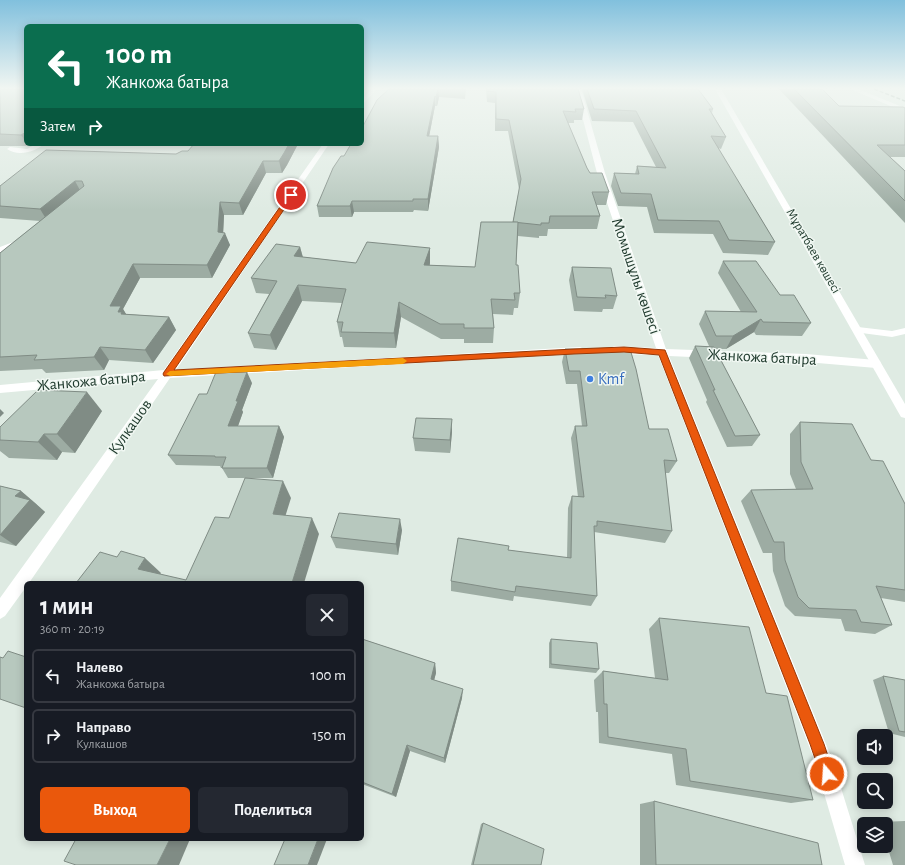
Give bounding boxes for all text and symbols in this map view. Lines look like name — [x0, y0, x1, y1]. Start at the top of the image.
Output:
icon: left — [40, 40, 92, 92]
text: 100 m — [106, 41, 172, 69]
text: Жанкожа батыра — [106, 74, 229, 92]
icon: right — [84, 116, 106, 138]
text: Затем — [40, 119, 76, 134]
pin — [274, 178, 308, 212]
icon: arrive — [280, 184, 302, 206]
street label: Мұратбаев көшесі — [783, 206, 843, 296]
street label: Момышұлы көшесі — [609, 216, 663, 336]
street label: Жанкожа батыра — [707, 346, 817, 368]
street label: Жанкожа батыра — [36, 368, 146, 394]
place label: Kmf — [598, 371, 625, 387]
marker: Kmf — [585, 374, 595, 384]
street label: Кулкашов — [105, 397, 155, 458]
button: close — [306, 594, 348, 636]
text: 1 мин — [40, 595, 94, 619]
text: 360 m · 20:19 — [40, 623, 104, 636]
text: Налево — [76, 660, 123, 675]
icon: left — [42, 665, 64, 687]
text: 100 m — [311, 668, 346, 683]
text: Жанкожа батыра — [76, 678, 165, 691]
text: Направо — [76, 720, 131, 735]
icon: right — [42, 725, 64, 747]
text: 150 m — [312, 728, 346, 743]
map controls — [857, 729, 893, 853]
button: sound — [857, 729, 893, 765]
text: Кулкашов — [76, 738, 127, 751]
position arrow — [806, 753, 848, 795]
button: search — [857, 773, 893, 809]
button: Выход — [40, 787, 190, 833]
button: Поделиться — [198, 787, 348, 833]
button: layers — [857, 817, 893, 853]

